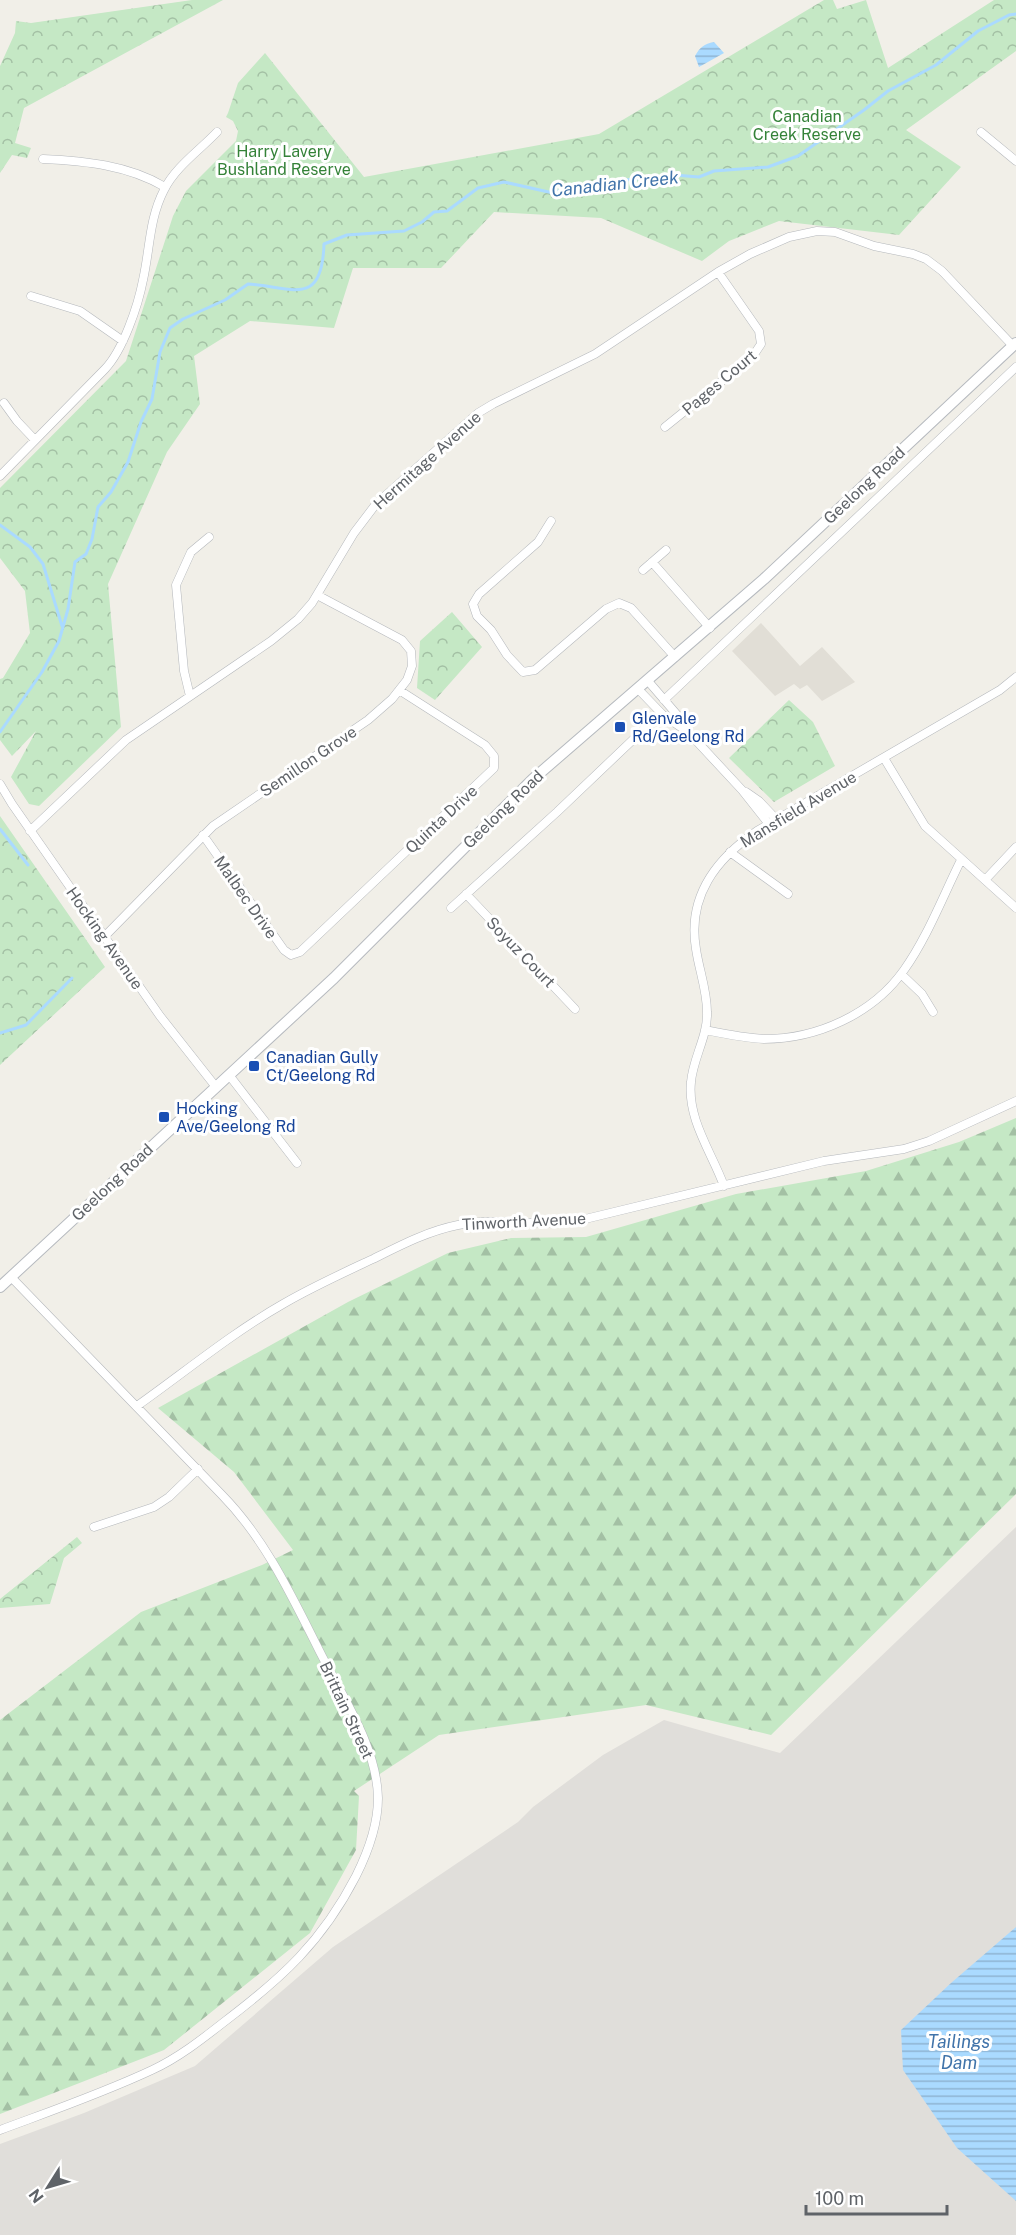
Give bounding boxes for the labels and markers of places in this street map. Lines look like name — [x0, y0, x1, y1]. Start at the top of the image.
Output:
place label: Glenvale Rd/Geelong Rd — [632, 709, 744, 746]
marker: Glenvale Rd/Geelong Rd — [613, 720, 627, 734]
place label: Canadian Gully Ct/Geelong Rd — [266, 1048, 379, 1085]
marker: Canadian Gully Ct/Geelong Rd — [247, 1059, 261, 1073]
place label: Hocking Ave/Geelong Rd — [176, 1099, 296, 1136]
marker: Hocking Ave/Geelong Rd — [157, 1110, 171, 1124]

